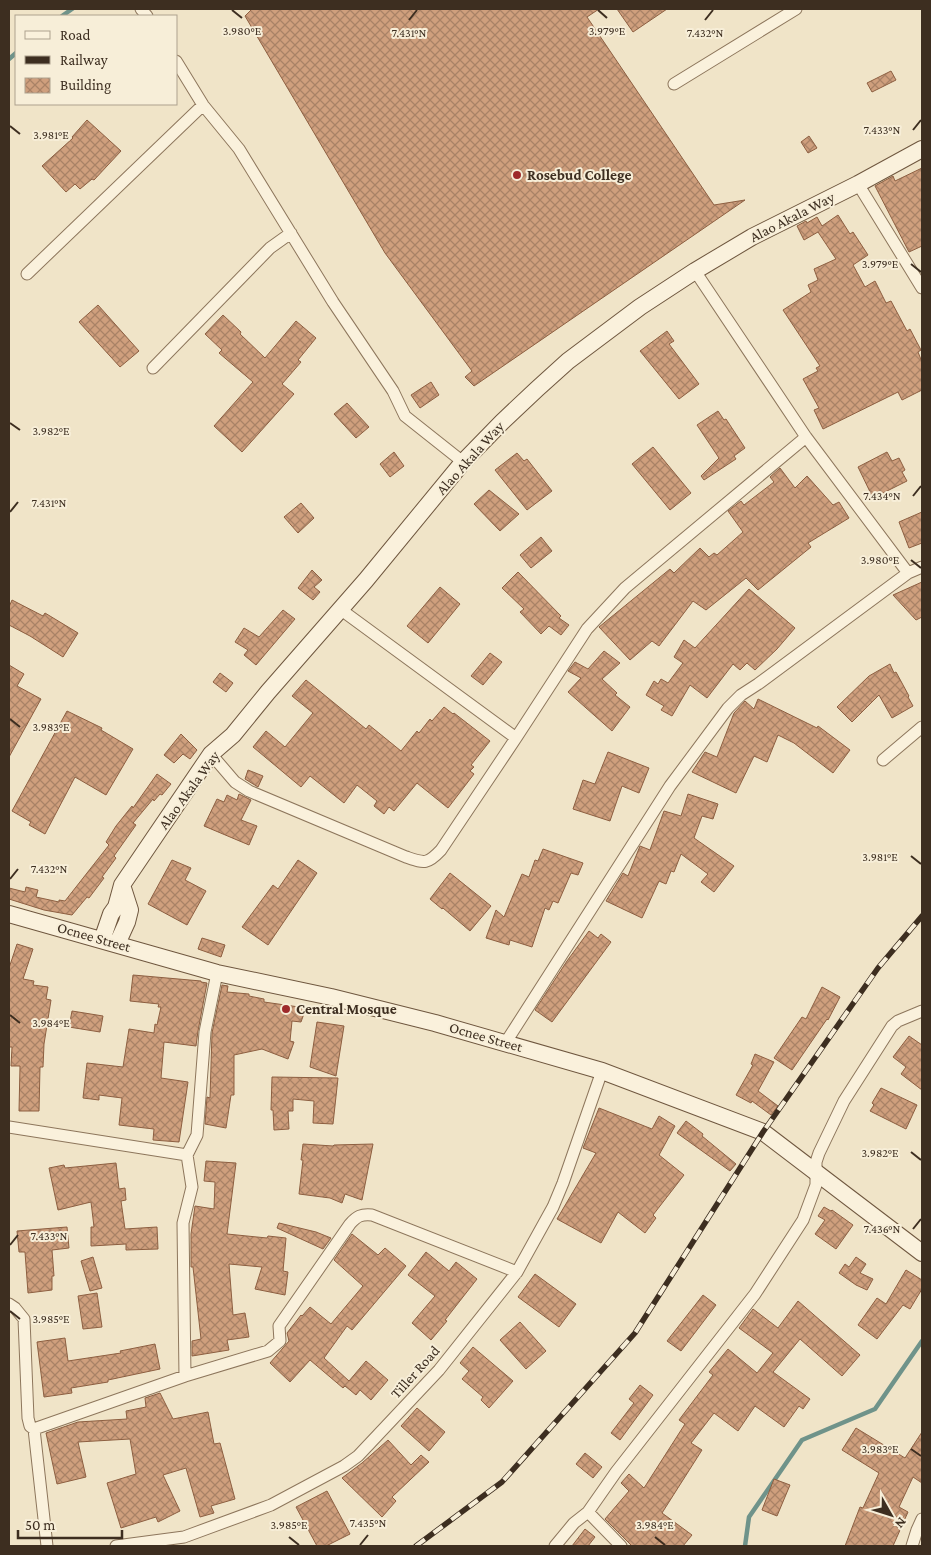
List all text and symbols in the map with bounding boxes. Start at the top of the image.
legend [15,15,178,105]
text: 3.980°E [223,24,262,38]
text: 3.979°E [589,24,626,38]
text: 7.431°N [392,26,427,40]
text: 7.432°N [687,26,723,40]
text: Road [60,27,91,43]
text: Railway [60,52,108,69]
text: Building [60,77,111,94]
text: 7.433°N [864,123,901,137]
text: 3.981°E [33,128,69,142]
place label: Rosebud College [527,167,632,183]
marker: Rosebud College [511,169,523,181]
street label: Alao Akala Way [747,189,837,246]
text: 3.979°E [862,257,899,271]
street label: Alao Akala Way [433,418,508,499]
text: 3.982°E [32,424,70,438]
text: 7.434°N [863,489,901,503]
text: 7.431°N [32,496,67,510]
text: 3.980°E [861,553,900,567]
text: 3.983°E [33,720,70,734]
street label: Alao Akala Way [155,748,224,833]
text: 3.981°E [862,850,898,864]
text: 7.432°N [31,862,67,876]
street label: Ocnee Street [56,919,133,955]
place label: Central Mosque [296,1001,397,1017]
marker: Central Mosque [280,1003,292,1015]
text: 3.984°E [32,1016,70,1030]
street label: Ocnee Street [448,1019,525,1055]
text: 3.982°E [861,1146,899,1160]
text: 7.436°N [864,1222,901,1236]
text: 7.433°N [31,1229,68,1243]
text: 3.985°E [33,1312,70,1326]
street label: Tiller Road [387,1342,443,1402]
text: 3.983°E [862,1442,899,1456]
north arrow [866,1490,916,1540]
scale bar [18,1508,121,1540]
text: N [892,1514,910,1532]
text: 7.435°N [350,1516,387,1530]
text: 50 m [25,1517,55,1533]
text: 3.985°E [271,1518,308,1532]
text: 3.984°E [636,1518,674,1532]

